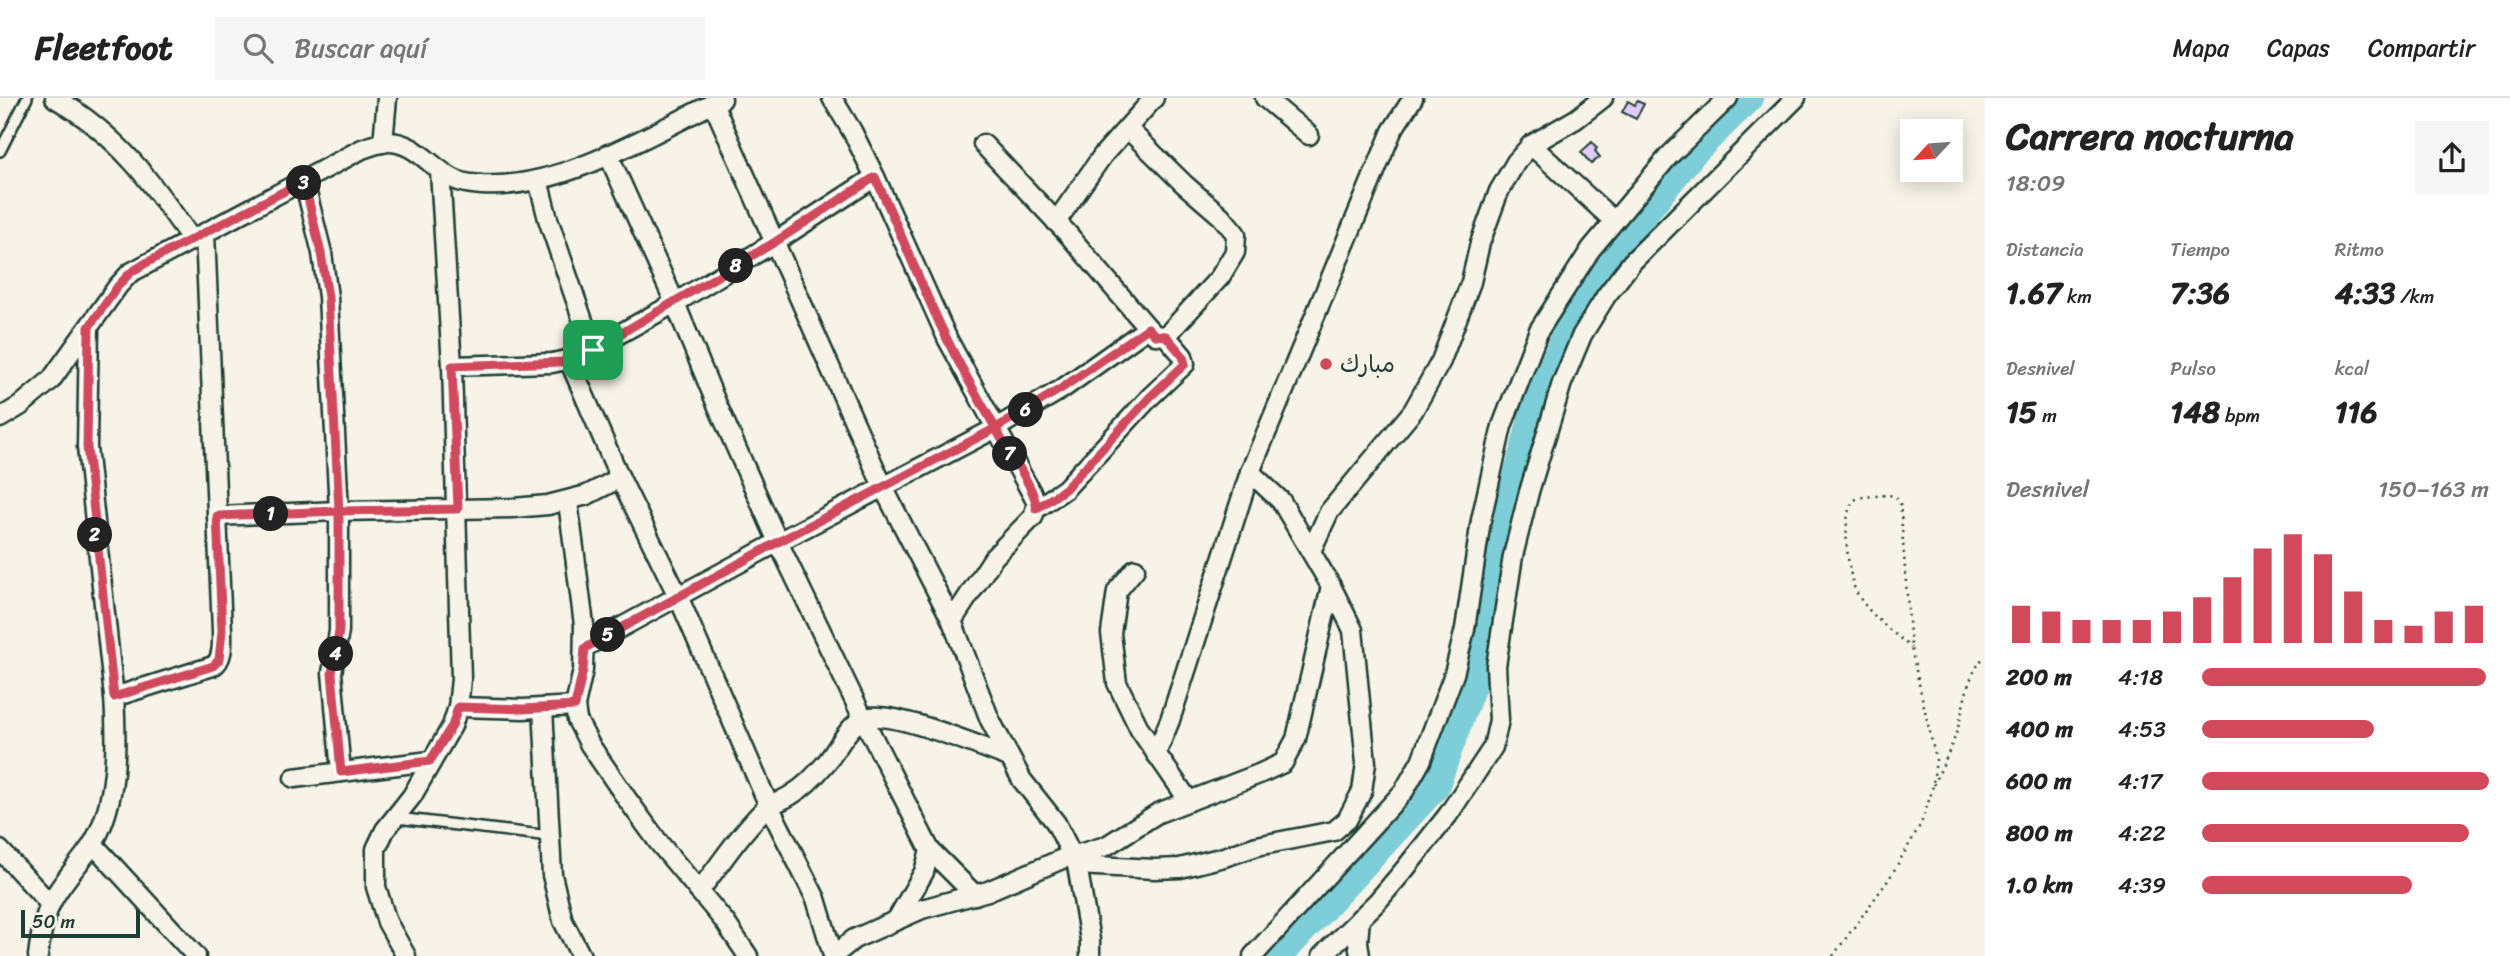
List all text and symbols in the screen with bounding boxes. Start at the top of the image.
search box [215,17,705,80]
text: Fleetfoot [35,19,173,77]
text: Buscar aquí [295,25,427,71]
text: Mapa [2173,27,2229,69]
text: Capas [2267,27,2330,69]
text: Compartir [2368,27,2475,69]
icon: search [239,29,277,67]
text: Carrera nocturna [2006,103,2294,170]
north arrow [1900,119,1964,182]
map controls [1900,119,1963,182]
button: share [2415,121,2489,195]
text: 18:09 [2006,163,2065,204]
pin: 3 [286,166,322,200]
text: 3 [298,166,309,199]
text: Distancia [2006,233,2084,266]
text: Tiempo [2170,233,2230,266]
text: Ritmo [2335,233,2384,266]
pin: 8 [718,248,754,284]
text: 8 [730,249,741,282]
text: 1.67 [2006,266,2062,320]
text: 7:36 [2170,266,2230,320]
text: 4:33 [2335,266,2395,320]
text: km [2062,280,2092,313]
text: /km [2395,280,2434,313]
pin [563,320,623,380]
icon: arrive [574,331,612,369]
place label: مبارك [1340,344,1395,385]
text: Desnivel [2006,352,2075,385]
text: Pulso [2170,352,2216,385]
text: kcal [2335,352,2369,385]
marker: مبارك [1318,356,1334,372]
text: 15 [2006,385,2037,439]
text: 148 [2170,385,2220,439]
text: 116 [2335,385,2377,439]
pin: 6 [1009,392,1044,428]
text: 6 [1020,393,1031,426]
text: m [2037,399,2057,432]
text: bpm [2220,399,2260,432]
pin: 7 [992,436,1028,472]
text: 7 [1004,437,1015,470]
text: Desnivel [2006,469,2089,510]
text: 150–163 m [2378,469,2489,510]
pin: 1 [254,496,288,532]
text: 1 [266,497,275,530]
pin: 2 [78,518,112,552]
text: 2 [89,518,100,551]
pin: 5 [590,618,626,652]
text: 5 [602,618,613,651]
pin: 4 [318,636,354,672]
text: 4 [330,637,341,670]
text: 200 m [2006,657,2072,698]
text: 4:18 [2118,657,2163,698]
text: 400 m [2006,709,2073,750]
text: 4:53 [2118,709,2166,750]
text: 600 m [2006,761,2072,802]
text: 4:17 [2118,761,2162,802]
text: 800 m [2006,813,2073,854]
text: 4:22 [2118,813,2166,854]
text: 1.0 km [2006,865,2073,906]
text: 4:39 [2118,865,2166,906]
text: 50 m [32,905,75,938]
scale bar [21,907,140,939]

